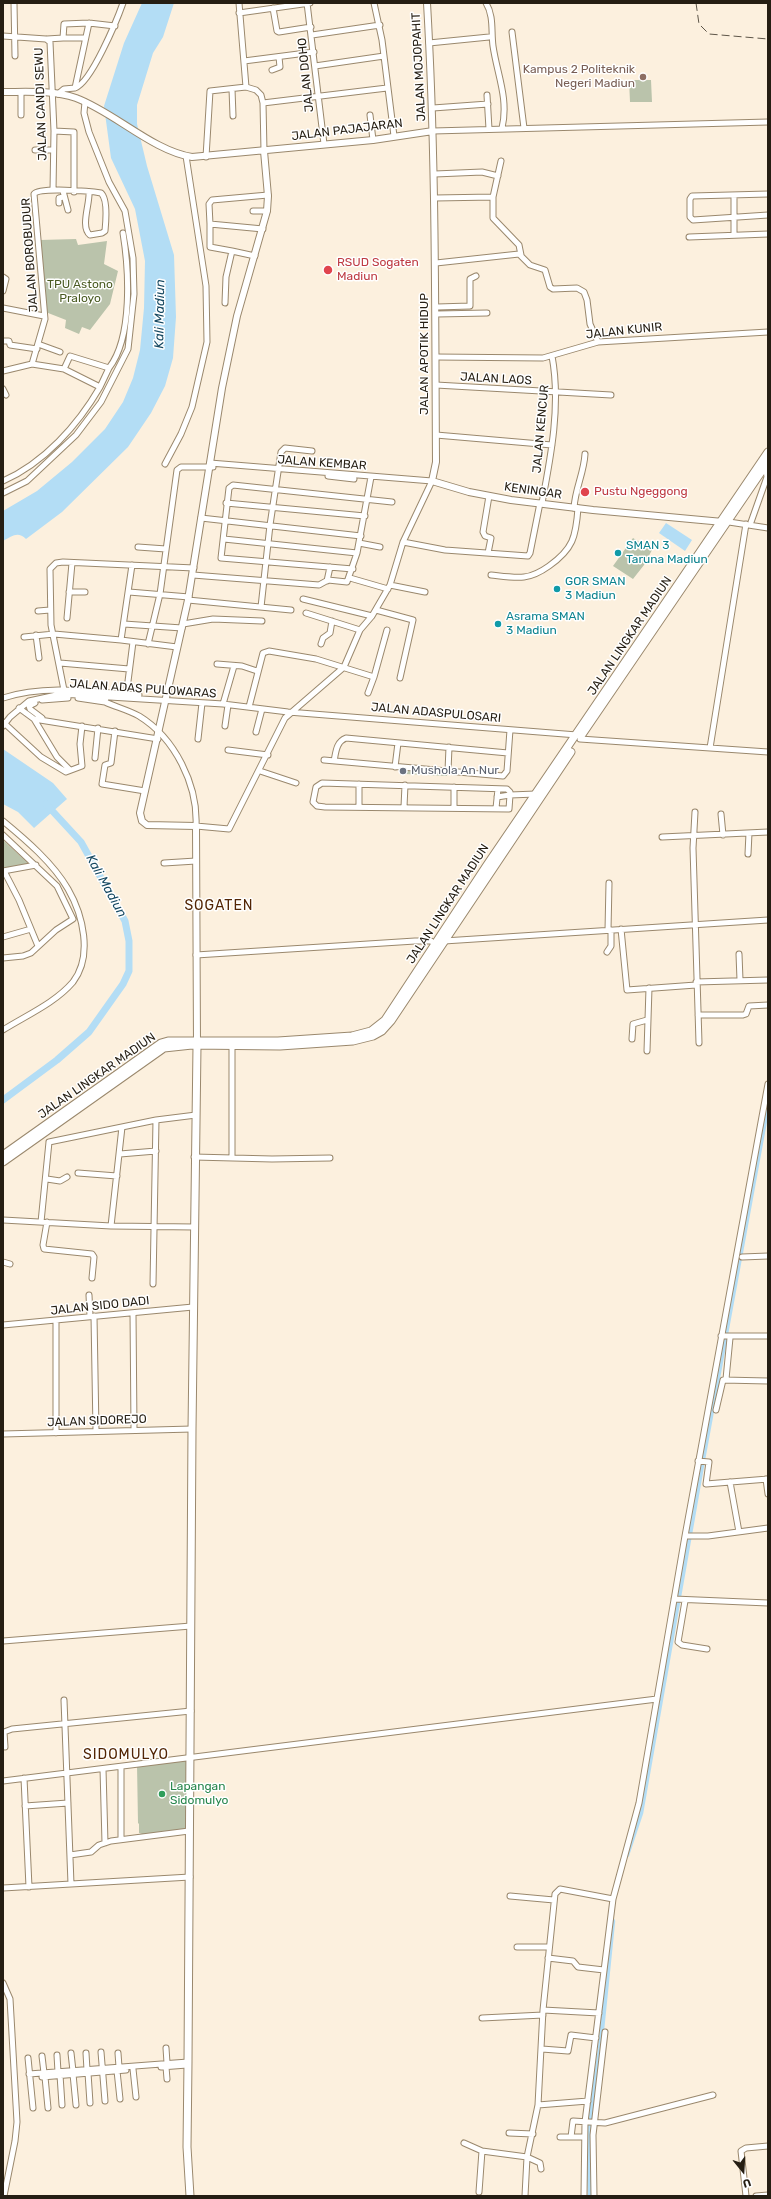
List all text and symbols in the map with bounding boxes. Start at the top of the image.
street label: JALAN MOJOPAHIT [409,12,429,122]
street label: JALAN DOHO [295,37,317,113]
street label: JALAN CANDI SEWU [32,47,50,161]
place label: Kampus 2 Politeknik Negeri Madiun [523,63,635,91]
marker: Kampus 2 Politeknik Negeri Madiun [638,72,648,82]
street label: JALAN PAJAJARAN [291,116,403,144]
street label: JALAN BOROBUDUR [19,197,41,313]
place label: RSUD Sogaten Madiun [337,256,419,284]
marker: RSUD Sogaten Madiun [322,264,334,276]
park label: TPU Astono Praloyo [47,278,113,306]
water label: Kali Madiun [152,279,168,349]
street label: JALAN APOTIK HIDUP [418,293,432,415]
street label: JALAN KUNIR [585,320,663,342]
street label: JALAN LAOS [460,370,532,388]
street label: JALAN KENCUR [530,384,552,474]
street label: JALAN KEMBAR [277,453,367,473]
street label: KENINGAR [503,480,563,502]
place label: Pustu Ngeggong [594,485,688,499]
marker: Pustu Ngeggong [579,486,591,498]
place label: SMAN 3 Taruna Madiun [626,539,708,567]
marker: SMAN 3 Taruna Madiun [613,548,623,558]
street label: JALAN LINGKAR MADIUN [585,574,675,698]
place label: GOR SMAN 3 Madiun [565,575,625,603]
marker: GOR SMAN 3 Madiun [552,584,562,594]
place label: Asrama SMAN 3 Madiun [506,610,585,638]
marker: Asrama SMAN 3 Madiun [493,619,503,629]
street label: JALAN ADAS PULOWARAS [69,677,217,701]
street label: JALAN ADASPULOSARI [370,700,502,726]
place label: Mushola An Nur [411,764,499,778]
marker: Mushola An Nur [398,766,408,776]
street label: JALAN LINGKAR MADIUN [404,841,492,967]
water label: Kali Madiun [82,852,130,920]
district label: SOGATEN [184,898,254,914]
street label: JALAN LINGKAR MADIUN [36,1030,158,1122]
street label: JALAN SIDO DADI [50,1294,150,1318]
street label: JALAN SIDOREJO [47,1412,147,1430]
district label: SIDOMULYO [83,1747,169,1763]
place label: Lapangan Sidomulyo [170,1780,229,1808]
marker: Lapangan Sidomulyo [157,1789,167,1799]
north arrow [723,2151,763,2191]
text: U [741,2175,753,2190]

